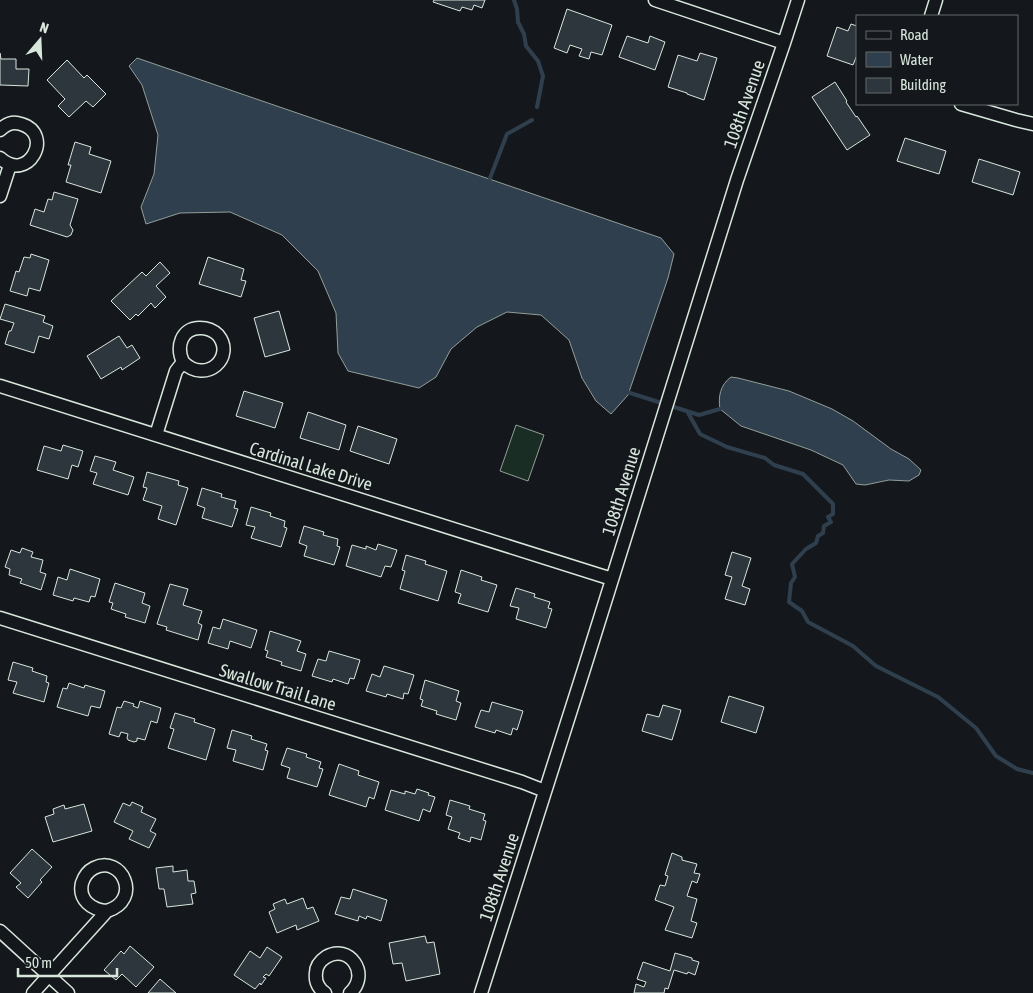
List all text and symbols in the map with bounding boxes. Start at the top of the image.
north arrow [15,15,65,65]
legend [856,15,1018,105]
text: N [38,19,51,37]
text: Road [900,26,929,43]
text: Water [900,51,933,68]
street label: 108th Avenue [719,57,769,151]
text: Building [900,76,946,93]
street label: Cardinal Lake Drive [247,437,375,495]
street label: 108th Avenue [598,444,644,538]
street label: Swallow Trail Lane [217,659,339,715]
street label: 108th Avenue [475,830,523,924]
scale bar [18,946,116,978]
text: 50 m [25,954,52,971]

